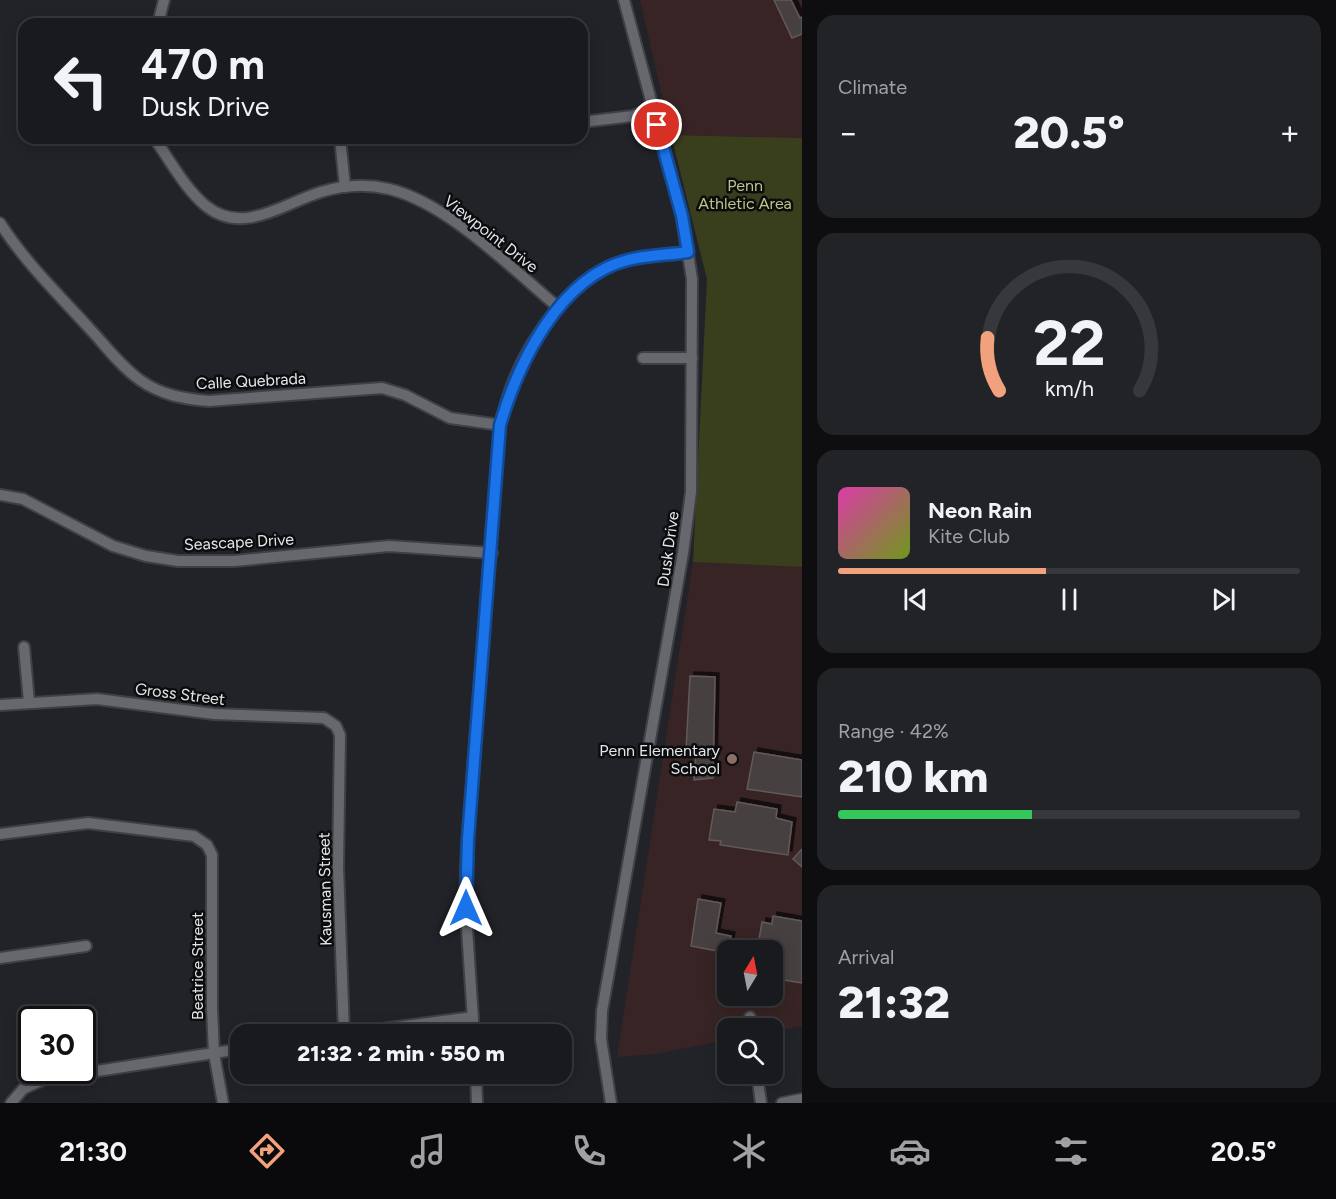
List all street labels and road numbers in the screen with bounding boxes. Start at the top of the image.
street label: Viewpoint Drive [440,191,542,277]
street label: Calle Quebrada [196,369,306,393]
street label: Dusk Drive [653,510,683,588]
street label: Seascape Drive [184,530,295,554]
street label: Gross Street [134,679,226,709]
street label: Kausman Street [315,832,335,946]
street label: Beatrice Street [188,912,207,1020]

